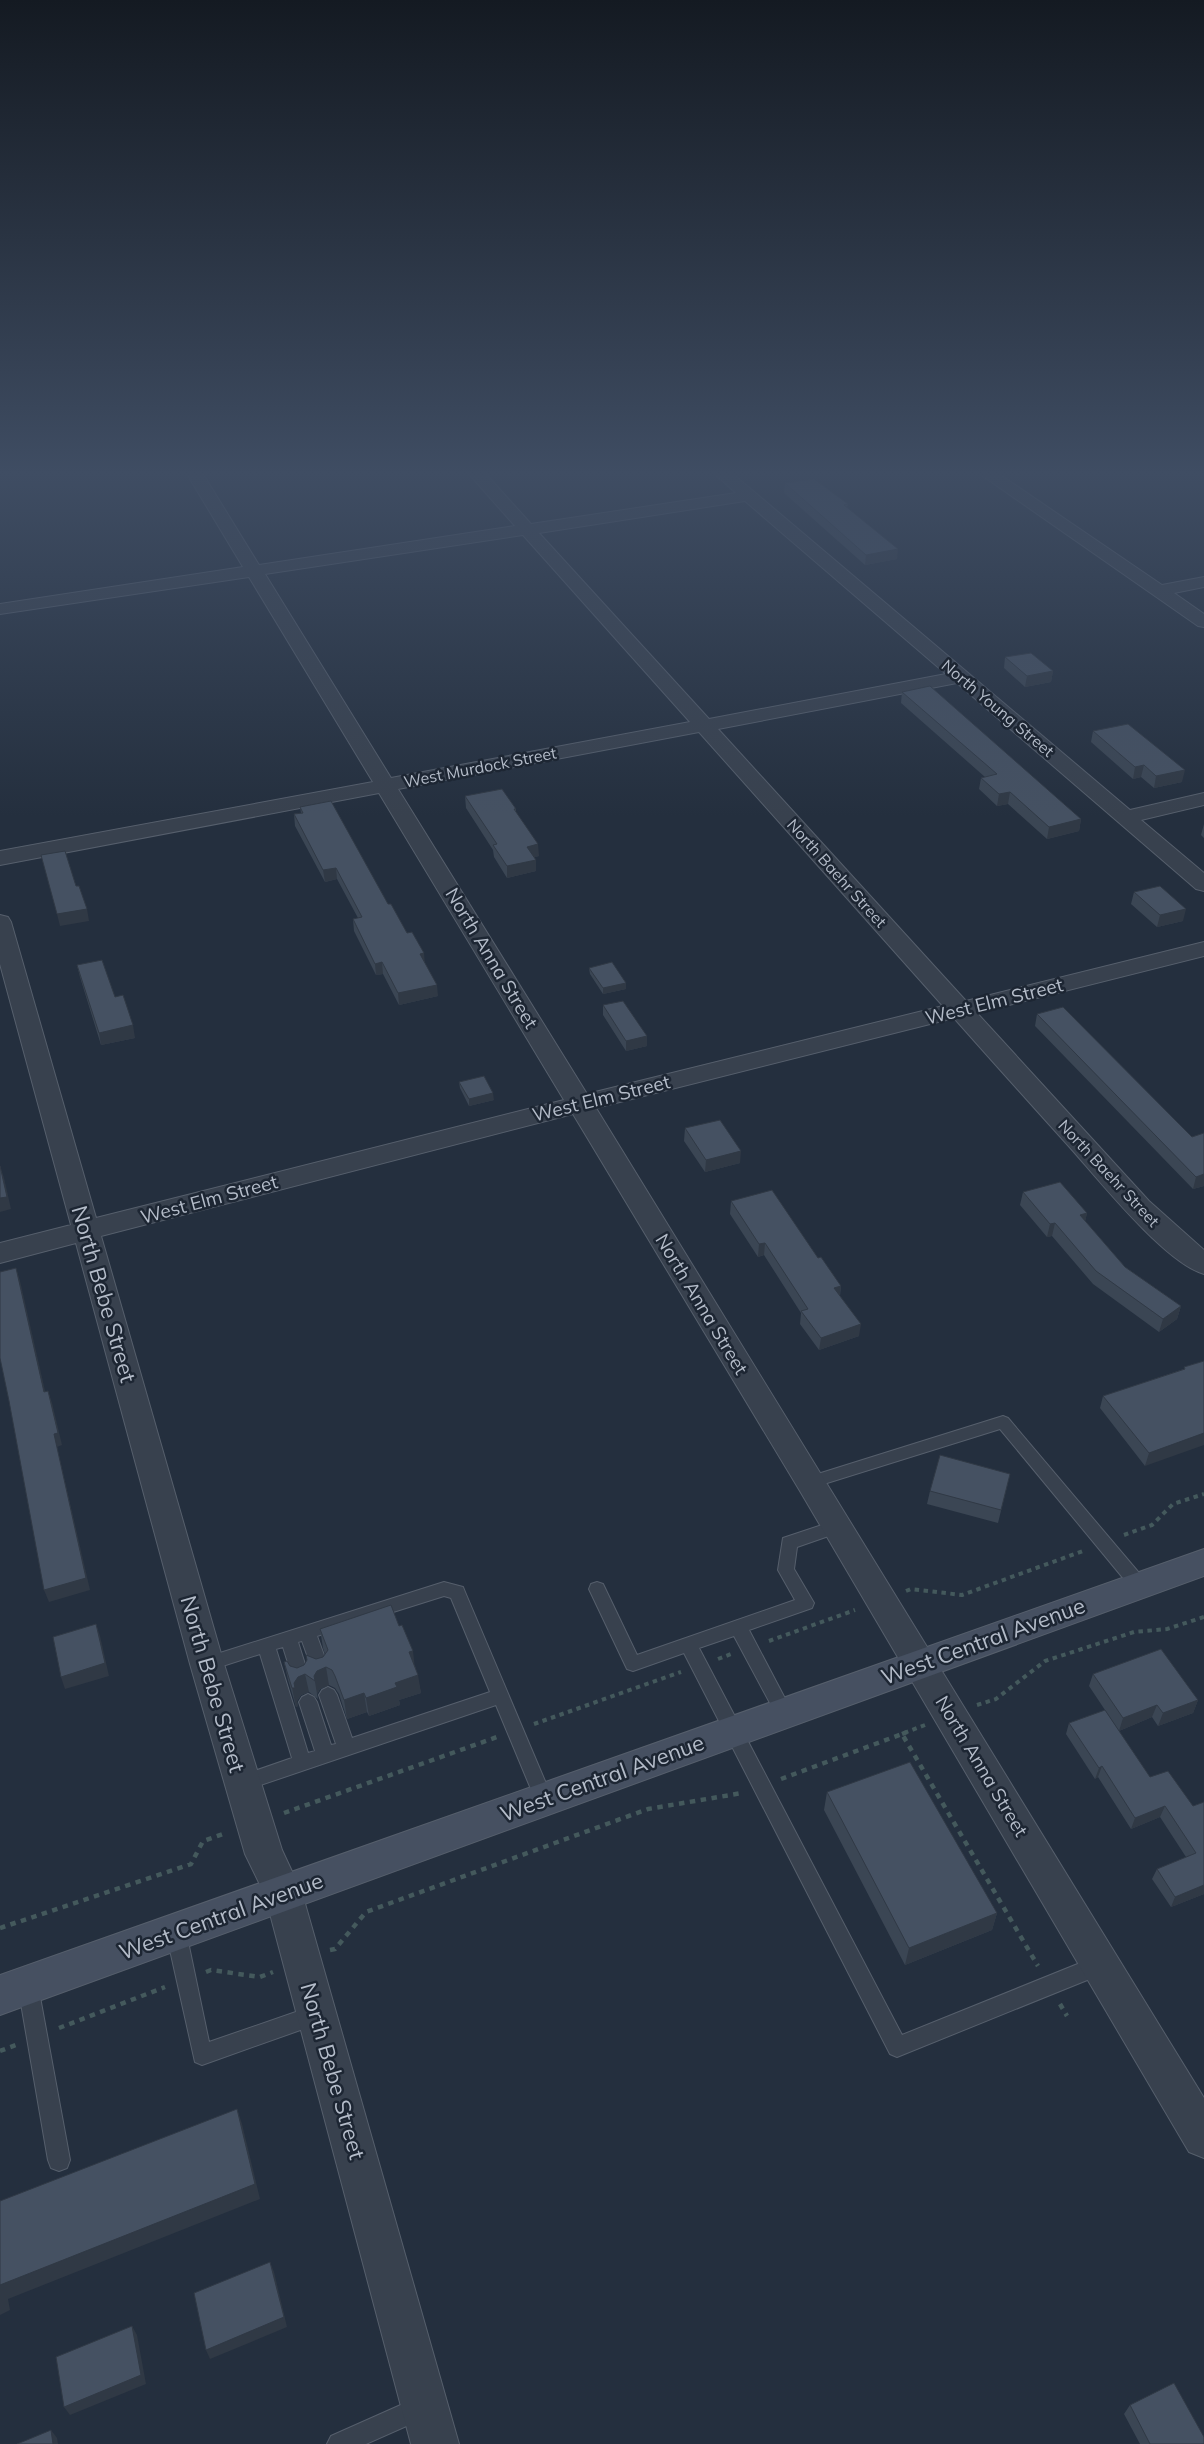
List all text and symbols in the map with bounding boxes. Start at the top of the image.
street label: North Young Street [938,655,1059,761]
street label: West Murdock Street [402,742,558,792]
street label: North Baehr Street [783,815,891,932]
street label: North Anna Street [440,883,544,1033]
street label: West Elm Street [923,972,1066,1030]
street label: West Elm Street [530,1069,673,1127]
street label: North Baehr Street [1054,1115,1164,1231]
street label: West Elm Street [138,1169,281,1229]
street label: North Bebe Street [65,1202,143,1386]
street label: North Anna Street [650,1229,754,1379]
street label: West Central Avenue [877,1591,1089,1691]
street label: North Bebe Street [174,1592,252,1776]
street label: North Anna Street [930,1691,1034,1841]
street label: West Central Avenue [496,1728,708,1828]
street label: West Central Avenue [115,1866,327,1966]
street label: North Bebe Street [294,1979,372,2163]

